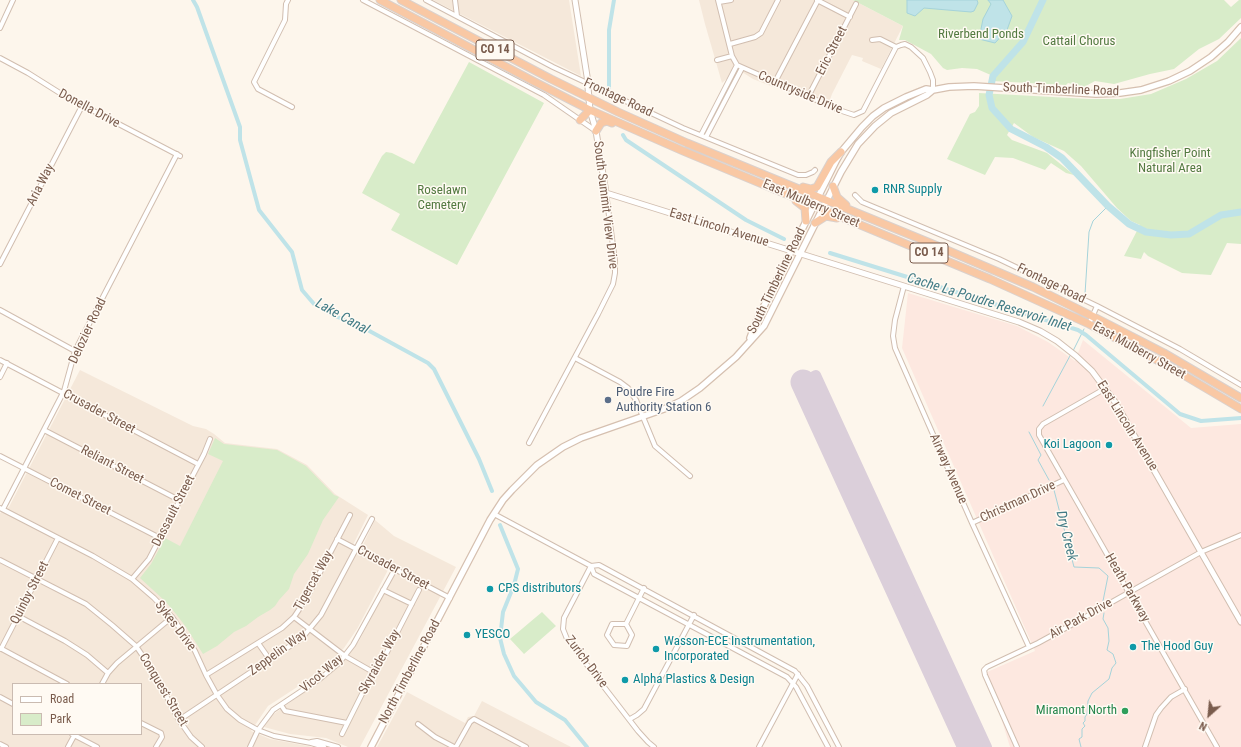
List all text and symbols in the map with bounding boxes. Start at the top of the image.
street label: Eric Street [813,24,851,78]
park label: Riverbend Ponds [938,27,1024,43]
park label: Cattail Chorus [1043,34,1115,50]
road number: CO 14 [476,40,514,60]
street label: Countryside Drive [755,68,845,118]
street label: Frontage Road [581,75,655,121]
street label: South Timberline Road [1003,80,1119,100]
street label: Donella Drive [56,86,122,132]
street label: South Summit View Drive [589,140,621,270]
park label: Kingfisher Point Natural Area [1129,146,1211,177]
street label: Aria Way [24,161,58,209]
street label: East Mulberry Street [760,177,862,231]
place label: RNR Supply [883,182,942,198]
park label: Roselawn Cemetery [417,183,467,214]
marker: RNR Supply [870,185,880,195]
street label: East Lincoln Avenue [667,205,771,251]
street label: South Timberline Road [745,225,809,337]
road number: CO 14 [910,243,948,263]
street label: Frontage Road [1014,261,1088,307]
water label: Cache La Poudre Reservoir Inlet [905,270,1073,336]
water label: Lake Canal [312,295,372,339]
street label: Delozier Road [66,296,110,366]
street label: East Mulberry Street [1090,319,1188,383]
street label: East Lincoln Avenue [1093,378,1161,474]
place label: Poudre Fire Authority Station 6 [616,385,711,416]
street label: Crusader Street [60,386,138,438]
marker: Poudre Fire Authority Station 6 [603,395,613,405]
street label: Airway Avenue [926,432,970,506]
place label: Koi Lagoon [1043,437,1101,453]
marker: Koi Lagoon [1104,440,1114,450]
street label: Reliant Street [78,442,146,488]
street label: Dassault Street [149,473,199,549]
street label: Comet Street [47,475,113,519]
street label: Christman Drive [978,478,1058,526]
water label: Dry Creek [1052,509,1080,563]
street label: Crusader Street [354,542,432,594]
street label: Tigercat Way [291,548,337,614]
street label: Heath Parkway [1101,551,1153,625]
street label: Quinby Street [7,559,53,627]
place label: CPS distributors [498,581,581,597]
marker: CPS distributors [485,584,495,594]
street label: Air Park Drive [1047,595,1115,643]
street label: Sykes Drive [151,598,199,654]
street label: North Timberline Road [376,617,444,727]
street label: Zeppelin Way [246,627,310,679]
street label: Skyraider Way [356,627,404,697]
place label: YESCO [475,627,510,643]
marker: YESCO [462,630,472,640]
street label: Zurich Drive [561,633,611,691]
place label: Wasson-ECE Instrumentation, Incorporated [664,634,815,665]
place label: The Hood Guy [1141,639,1213,655]
marker: The Hood Guy [1128,642,1138,652]
marker: Wasson-ECE Instrumentation, Incorporated [651,644,661,654]
street label: Conquest Street [135,651,191,729]
street label: Vicot Way [298,652,346,696]
place label: Alpha Plastics & Design [633,672,755,688]
marker: Alpha Plastics & Design [620,675,630,685]
legend [12,683,142,735]
text: Road [50,692,74,706]
north arrow [1189,695,1229,735]
place label: Miramont North [1036,703,1117,719]
marker: Miramont North [1120,706,1130,716]
text: Park [50,712,71,726]
text: N [1197,719,1209,733]

